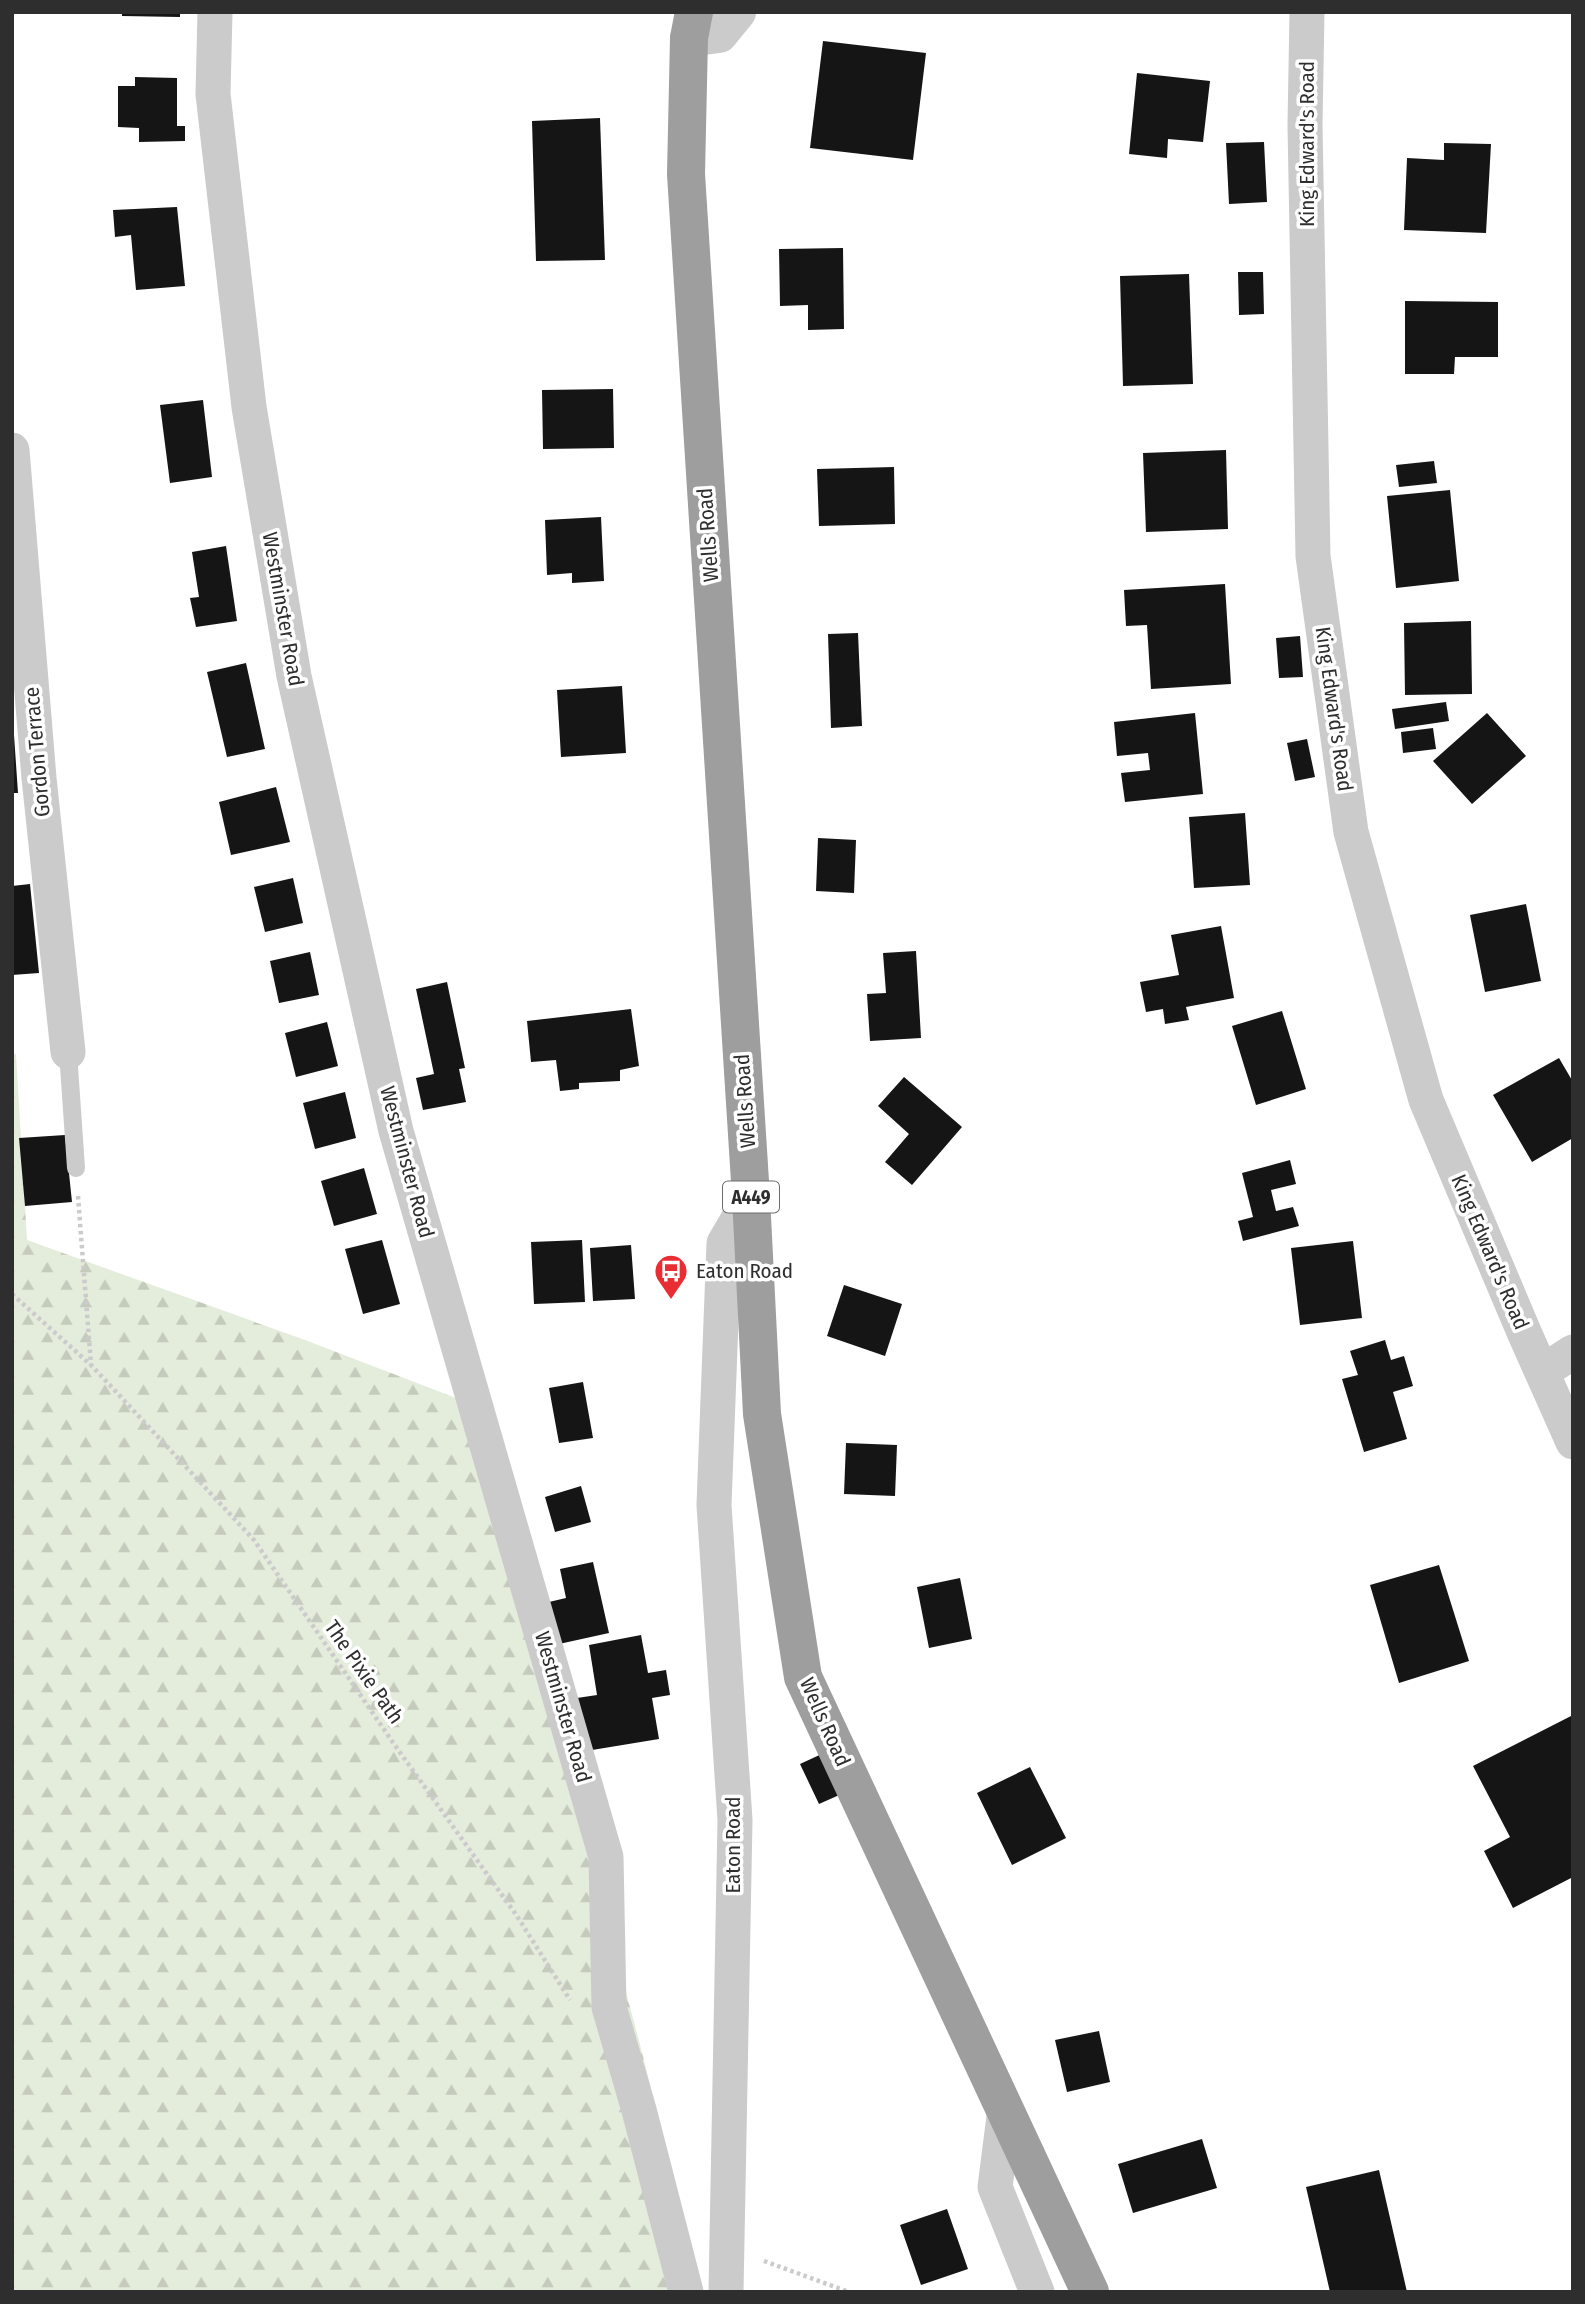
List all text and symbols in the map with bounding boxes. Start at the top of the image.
street label: King Edward's Road [1294,61,1320,227]
street label: Wells Road [692,487,724,583]
street label: Westminster Road [257,530,309,688]
street label: King Edward's Road [1310,625,1358,793]
street label: Gordon Terrace [18,686,56,818]
street label: Wells Road [729,1053,761,1149]
street label: Westminster Road [374,1083,440,1241]
street label: King Edward's Road [1446,1170,1534,1334]
road number: A449 [723,1182,779,1212]
bus stop icon: Eaton Road [652,1252,690,1301]
place label: Eaton Road [696,1258,793,1284]
street label: The Pixie Path [319,1615,409,1729]
street label: Westminster Road [529,1628,597,1786]
street label: Wells Road [794,1674,856,1770]
street label: Eaton Road [720,1796,746,1894]

